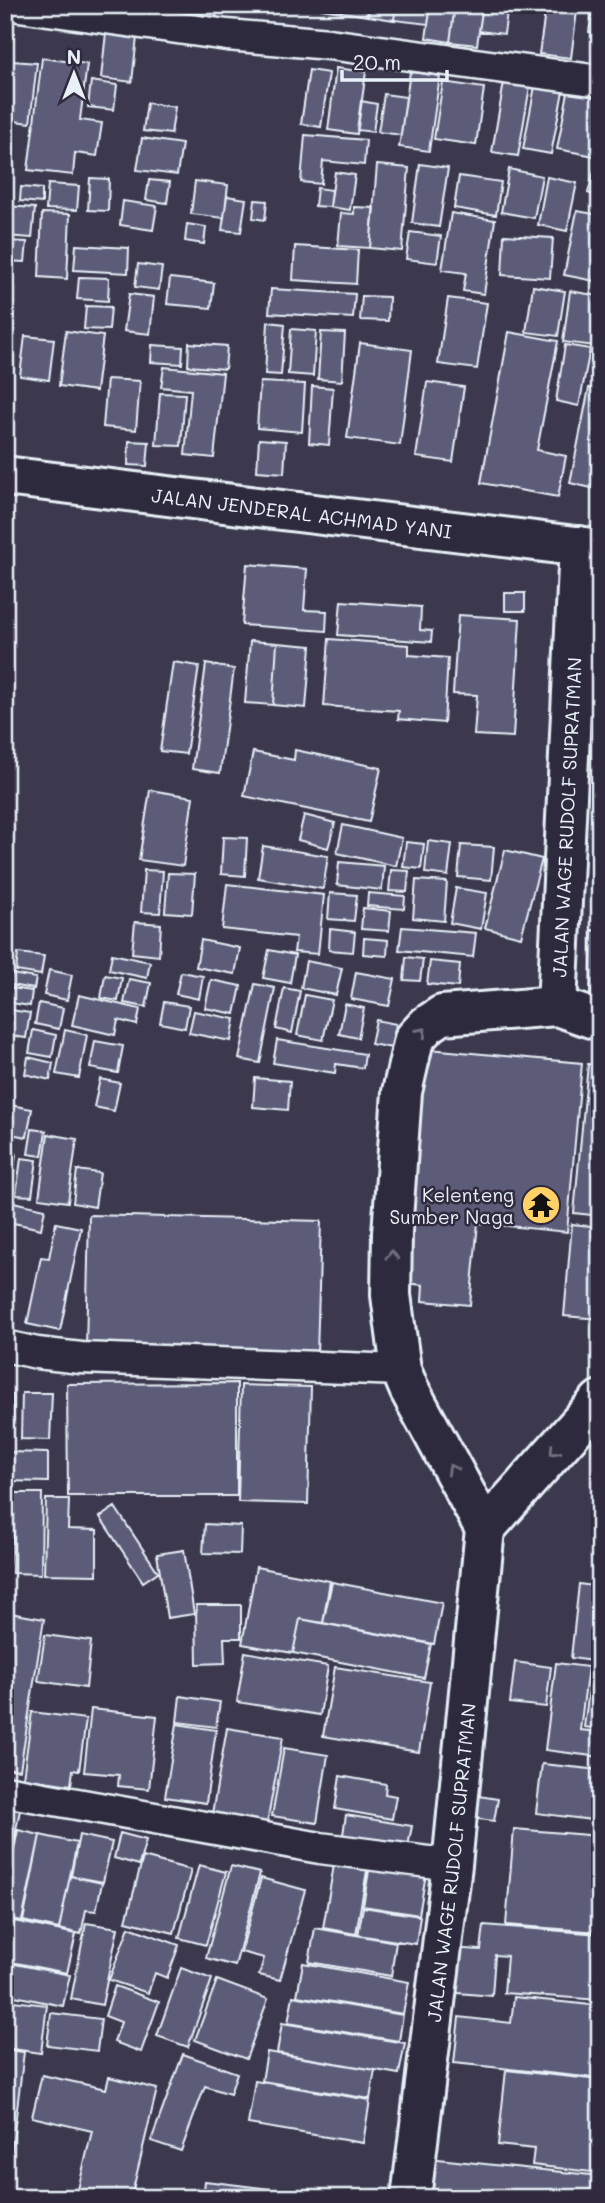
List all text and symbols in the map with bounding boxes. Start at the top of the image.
north arrow [38,38,108,108]
scale bar [342,38,448,82]
text: N [67,44,81,69]
text: 20 m [353,48,401,75]
street label: JALAN JENDERAL ACHMAD YANI [150,482,453,543]
street label: JALAN WAGE RUDOLF SUPRATMAN [546,656,586,978]
one-way arrow [414,1027,426,1040]
place label: Kelenteng Sumber Naga [390,1182,514,1229]
temple icon: Kelenteng Sumber Naga [520,1184,562,1226]
one-way arrow [384,1249,399,1260]
one-way arrow [550,1443,562,1456]
one-way arrow [447,1463,460,1476]
street label: JALAN WAGE RUDOLF SUPRATMAN [420,1702,480,2023]

